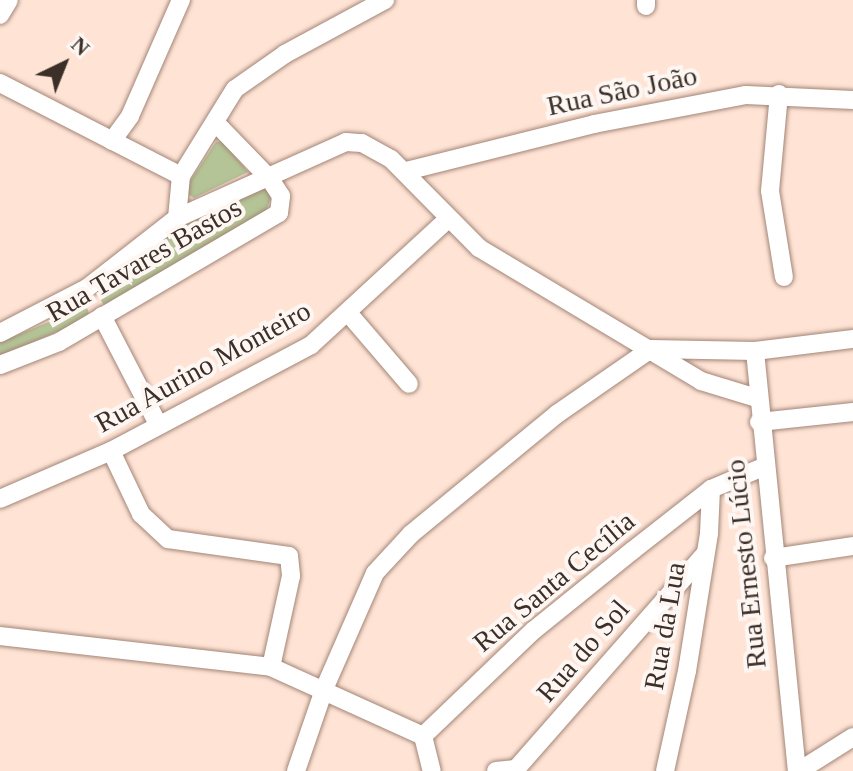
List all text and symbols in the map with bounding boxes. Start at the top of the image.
north arrow [24,24,104,104]
text: N [66,32,95,61]
street label: Rua São João [544,59,700,123]
street label: Rua Tavares Bastos [40,190,248,330]
street label: Rua Aurino Monteiro [89,293,317,441]
street label: Rua Ernesto Lúcio [718,458,774,670]
street label: Rua Santa Cecília [466,505,642,659]
street label: Rua da Lua [637,560,693,692]
street label: Rua do Sol [529,593,637,709]

